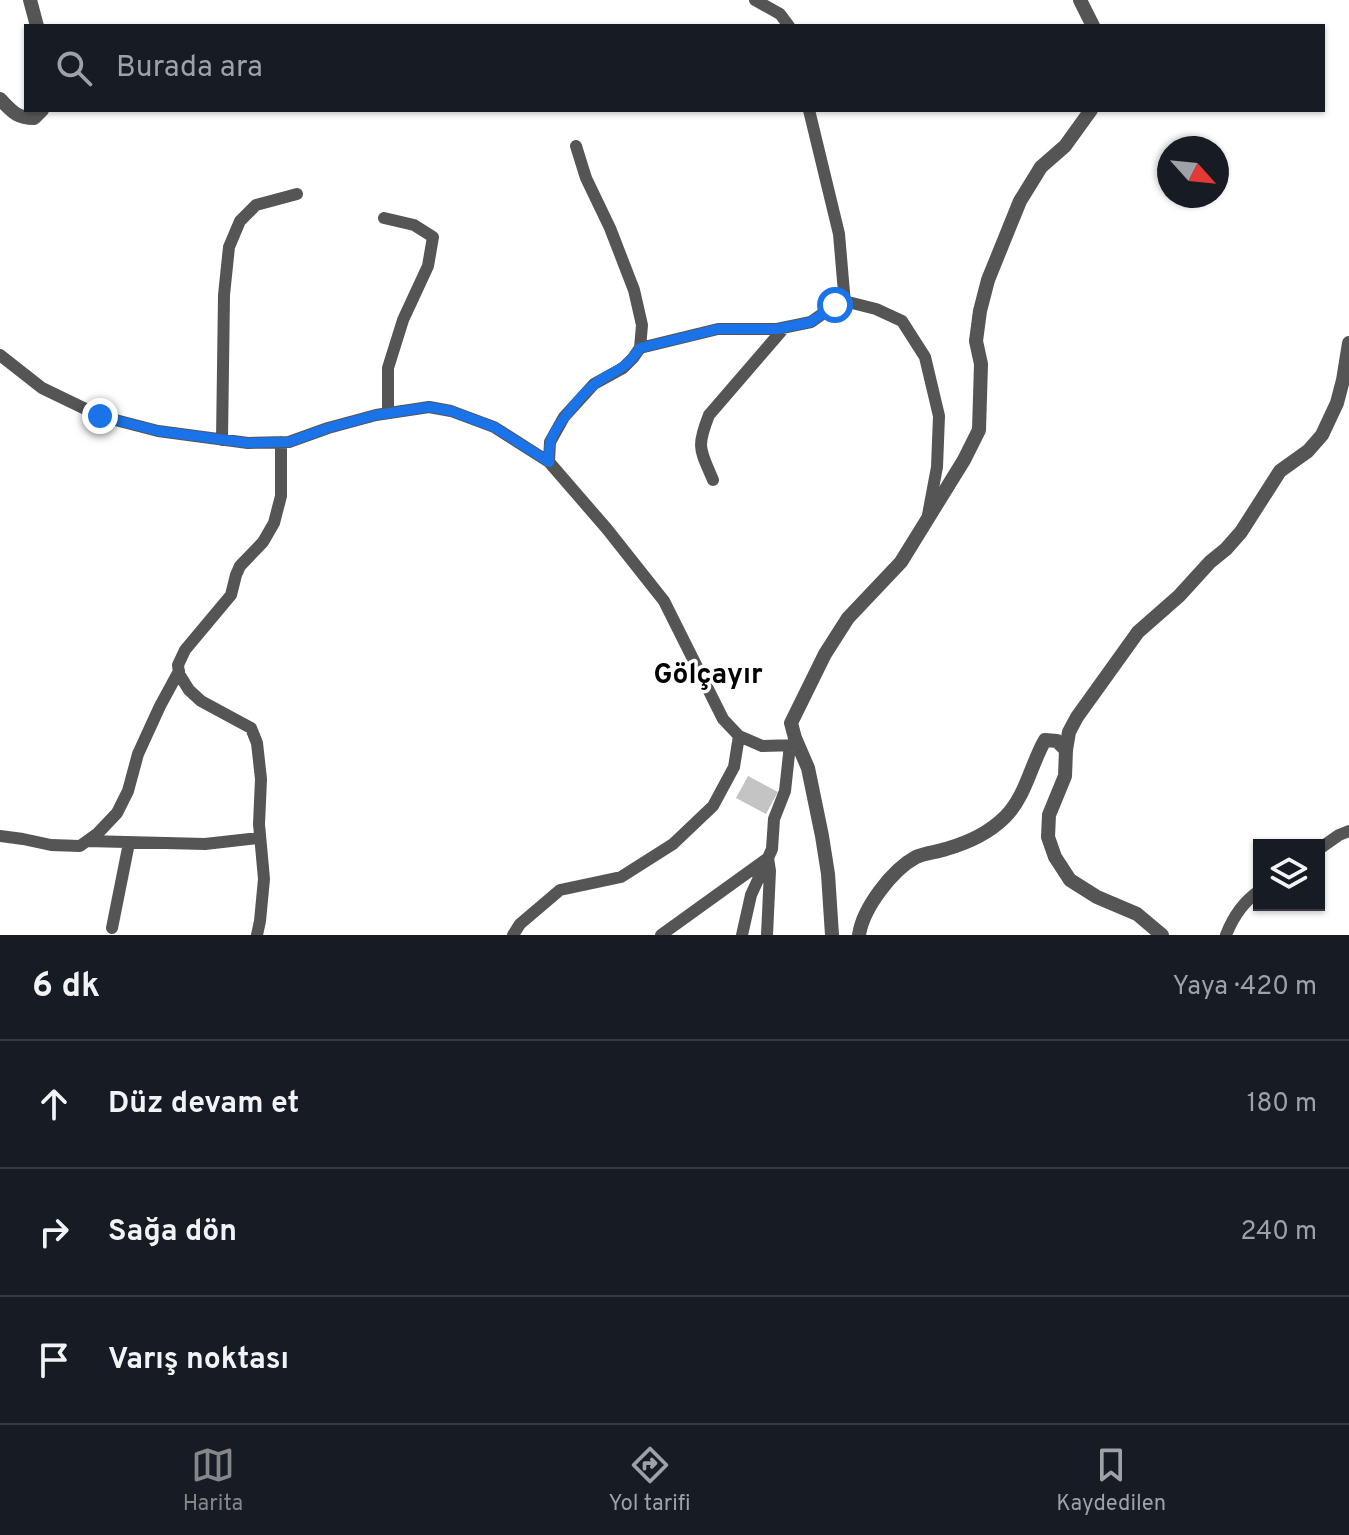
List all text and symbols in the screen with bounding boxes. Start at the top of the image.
search box [24,24,1325,112]
icon: search [52,46,96,90]
text: Burada ara [116,50,263,87]
north arrow [1157,136,1229,208]
route start [817,287,853,323]
route end [82,398,118,434]
district label: Gölçayır [653,658,763,694]
map controls [1253,839,1325,911]
button: layers [1253,839,1325,911]
text: 6 dk [32,966,100,1009]
text: Yaya · 420 m [1173,971,1317,1004]
icon: ahead [32,1082,76,1126]
text: Düz devam et [108,1086,299,1123]
text: 180 m [1247,1088,1317,1121]
icon: right [32,1210,76,1254]
text: Sağa dön [108,1214,237,1251]
text: 240 m [1240,1216,1317,1249]
icon: arrive [32,1338,76,1382]
text: Varış noktası [108,1342,289,1379]
tab: Harita [183,1443,243,1518]
tab: Yol tarifi [609,1443,691,1518]
tab: Kaydedilen [1056,1443,1166,1518]

